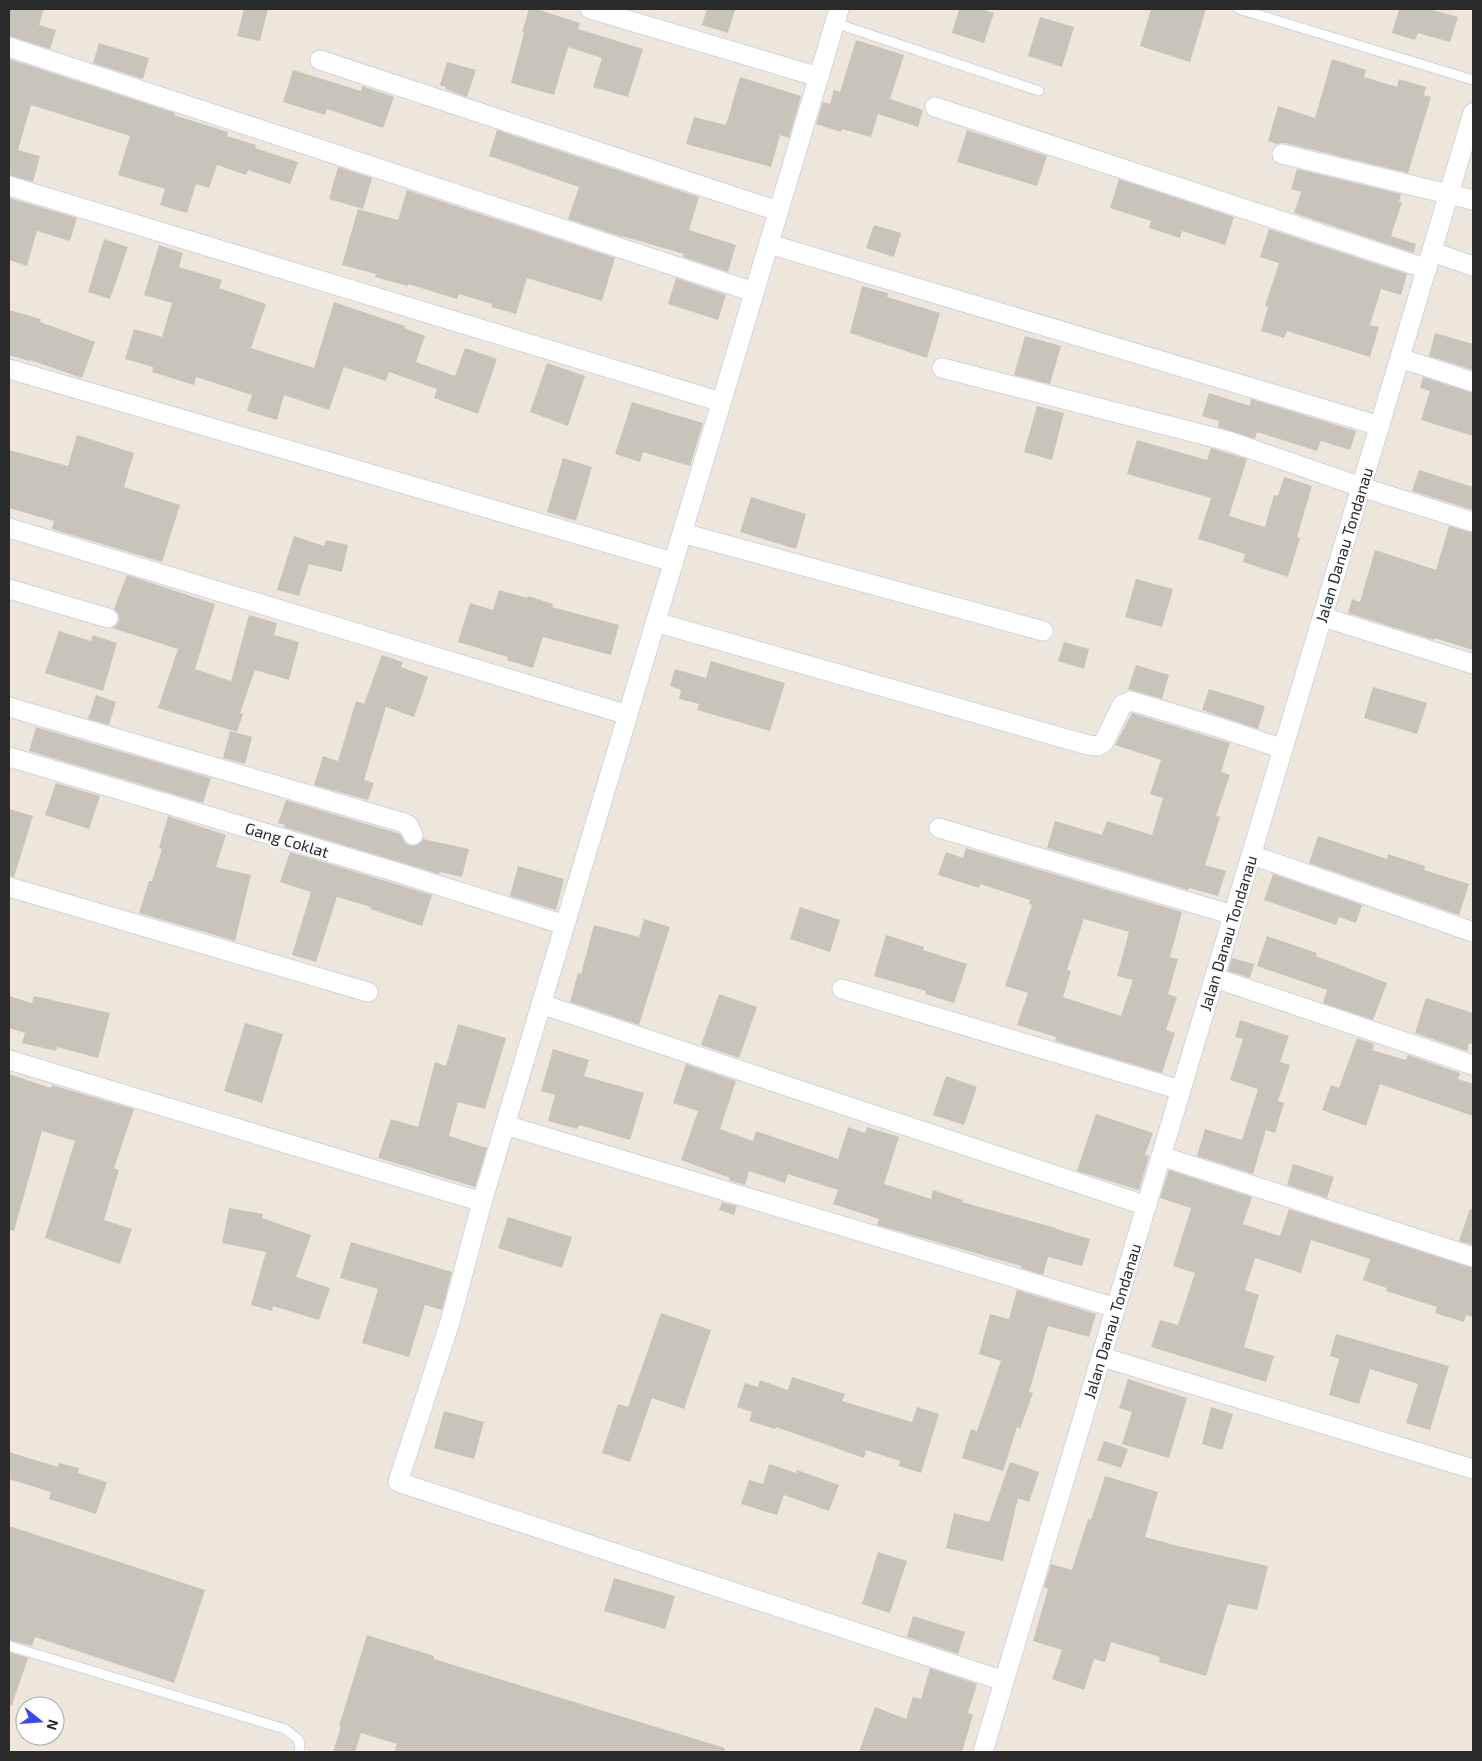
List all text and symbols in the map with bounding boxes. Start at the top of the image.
street label: Jalan Danau Tondanau [1311,465,1376,625]
street label: Gang Coklat [243,818,331,861]
street label: Jalan Danau Tondanau [1195,853,1260,1013]
street label: Jalan Danau Tondanau [1079,1241,1144,1401]
north arrow [15,1696,65,1746]
text: N [43,1718,63,1732]

